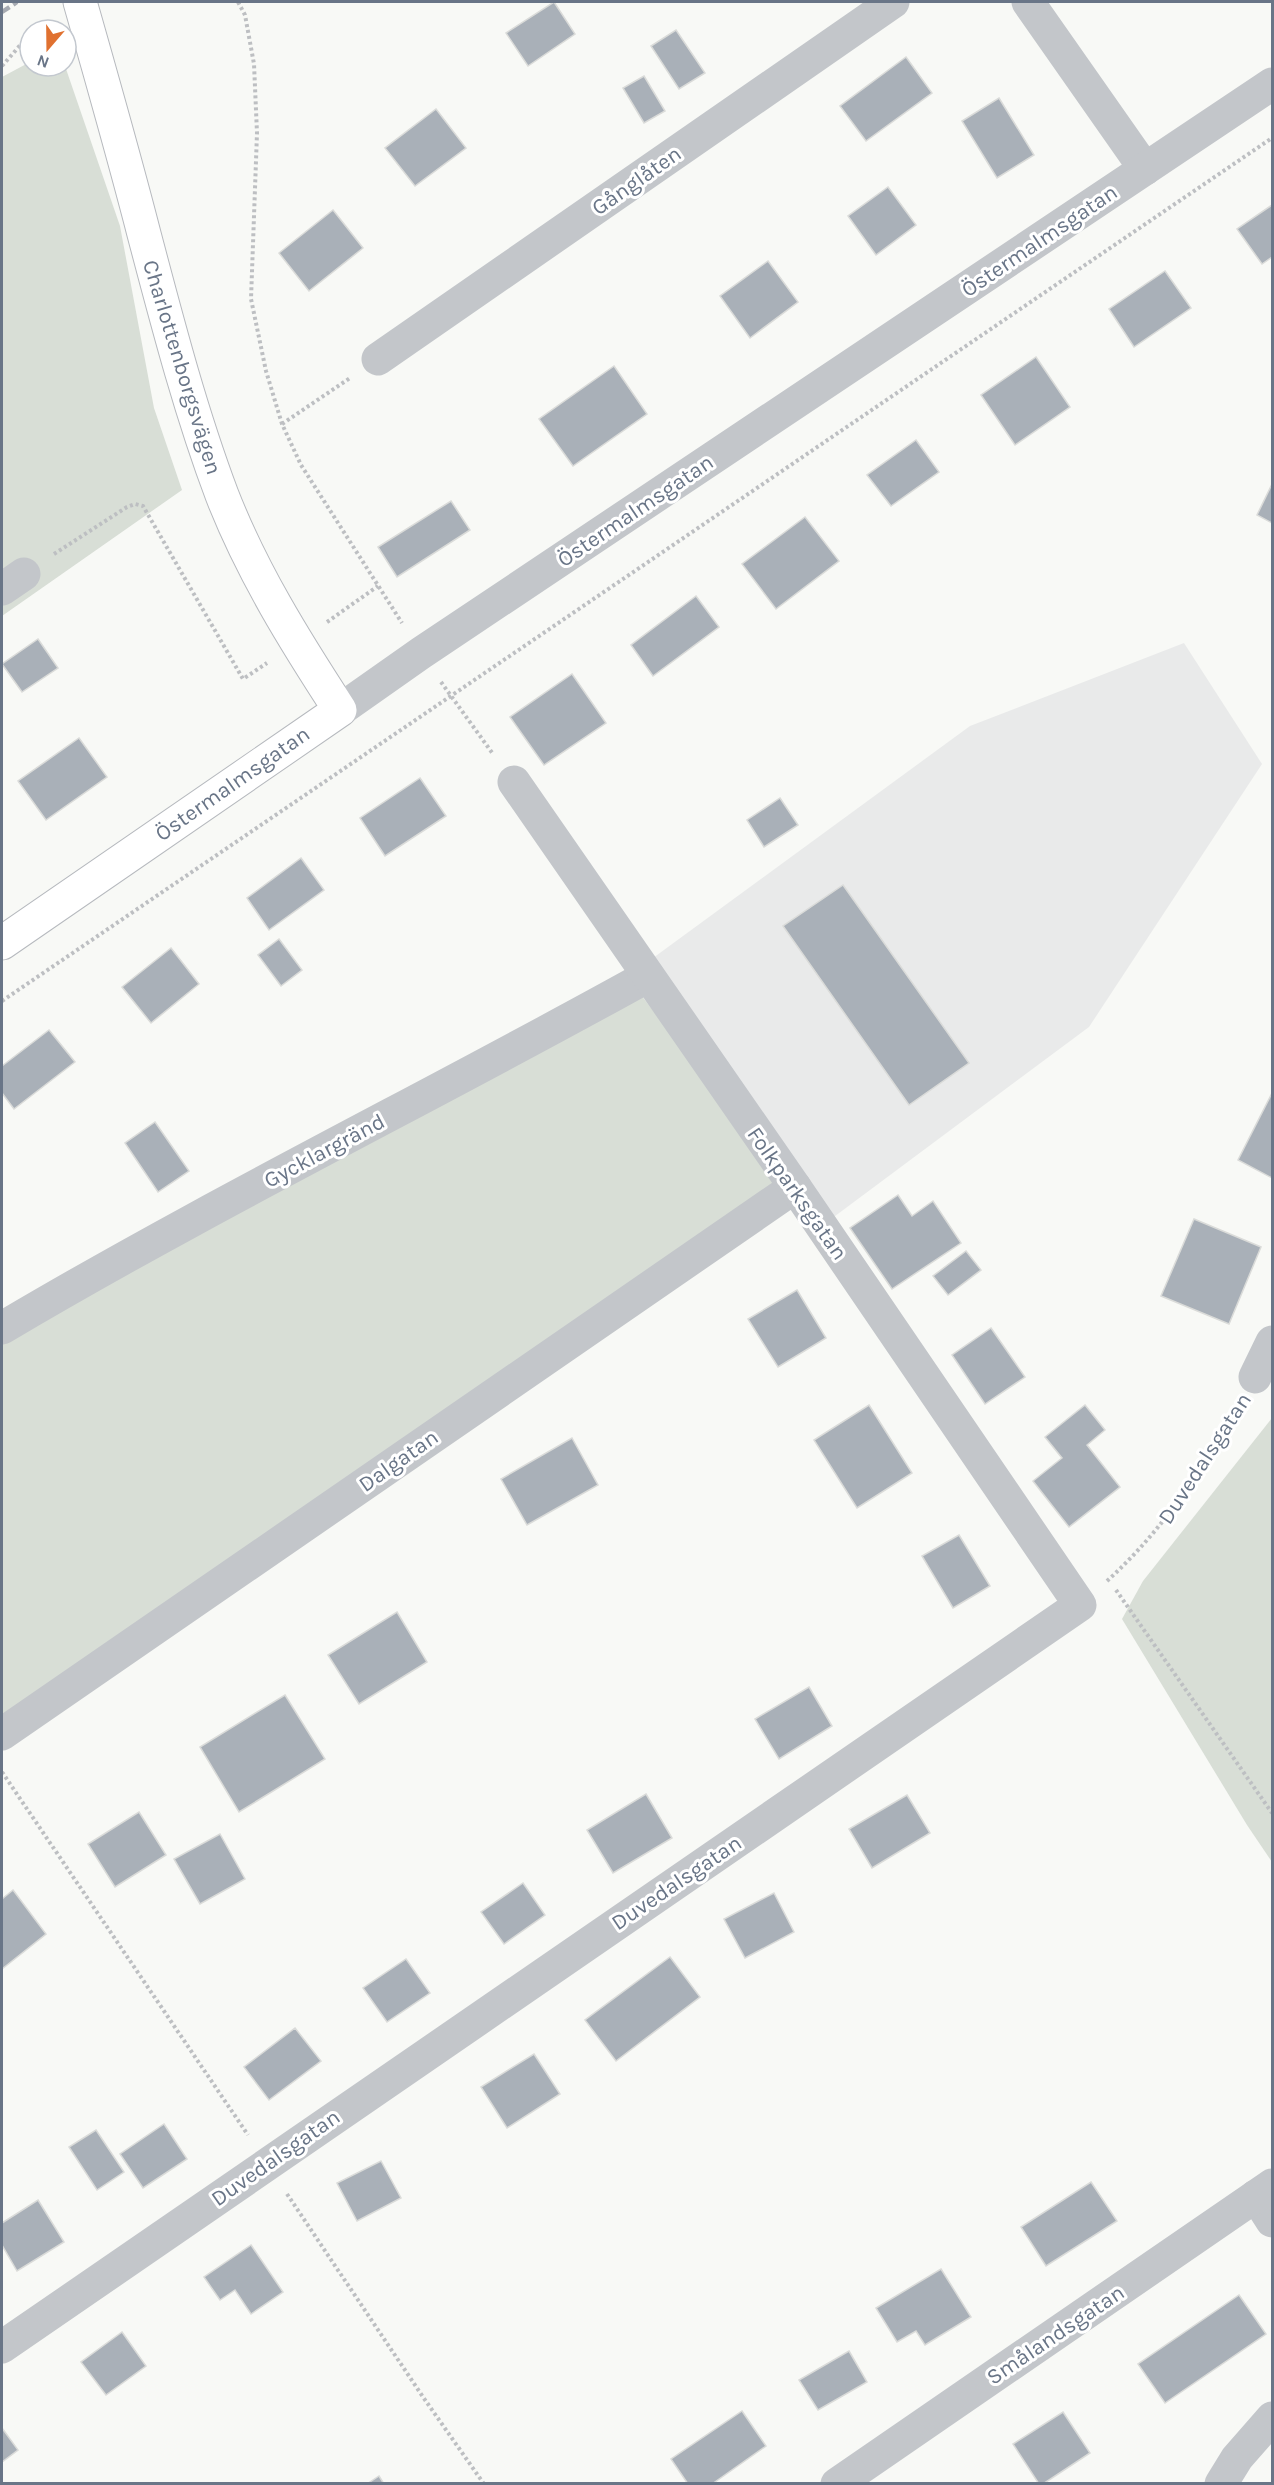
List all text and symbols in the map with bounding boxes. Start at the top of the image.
north arrow [18,18,78,78]
text: N [34,51,52,73]
street label: Gånglåten [587,141,686,221]
street label: Östermalmsgatan [957,179,1122,303]
street label: Charlottenborgsvägen [137,257,227,478]
street label: Östermalmsgatan [553,449,718,573]
street label: Östermalmsgatan [150,721,315,847]
street label: Gycklargränd [260,1108,389,1194]
street label: Folkparksgatan [742,1122,853,1265]
street label: Duvedalsgatan [1153,1388,1257,1529]
street label: Dalgatan [354,1424,443,1498]
street label: Duvedalsgatan [607,1830,747,1936]
street label: Duvedalsgatan [206,2104,345,2212]
street label: Smålandsgatan [982,2279,1129,2390]

